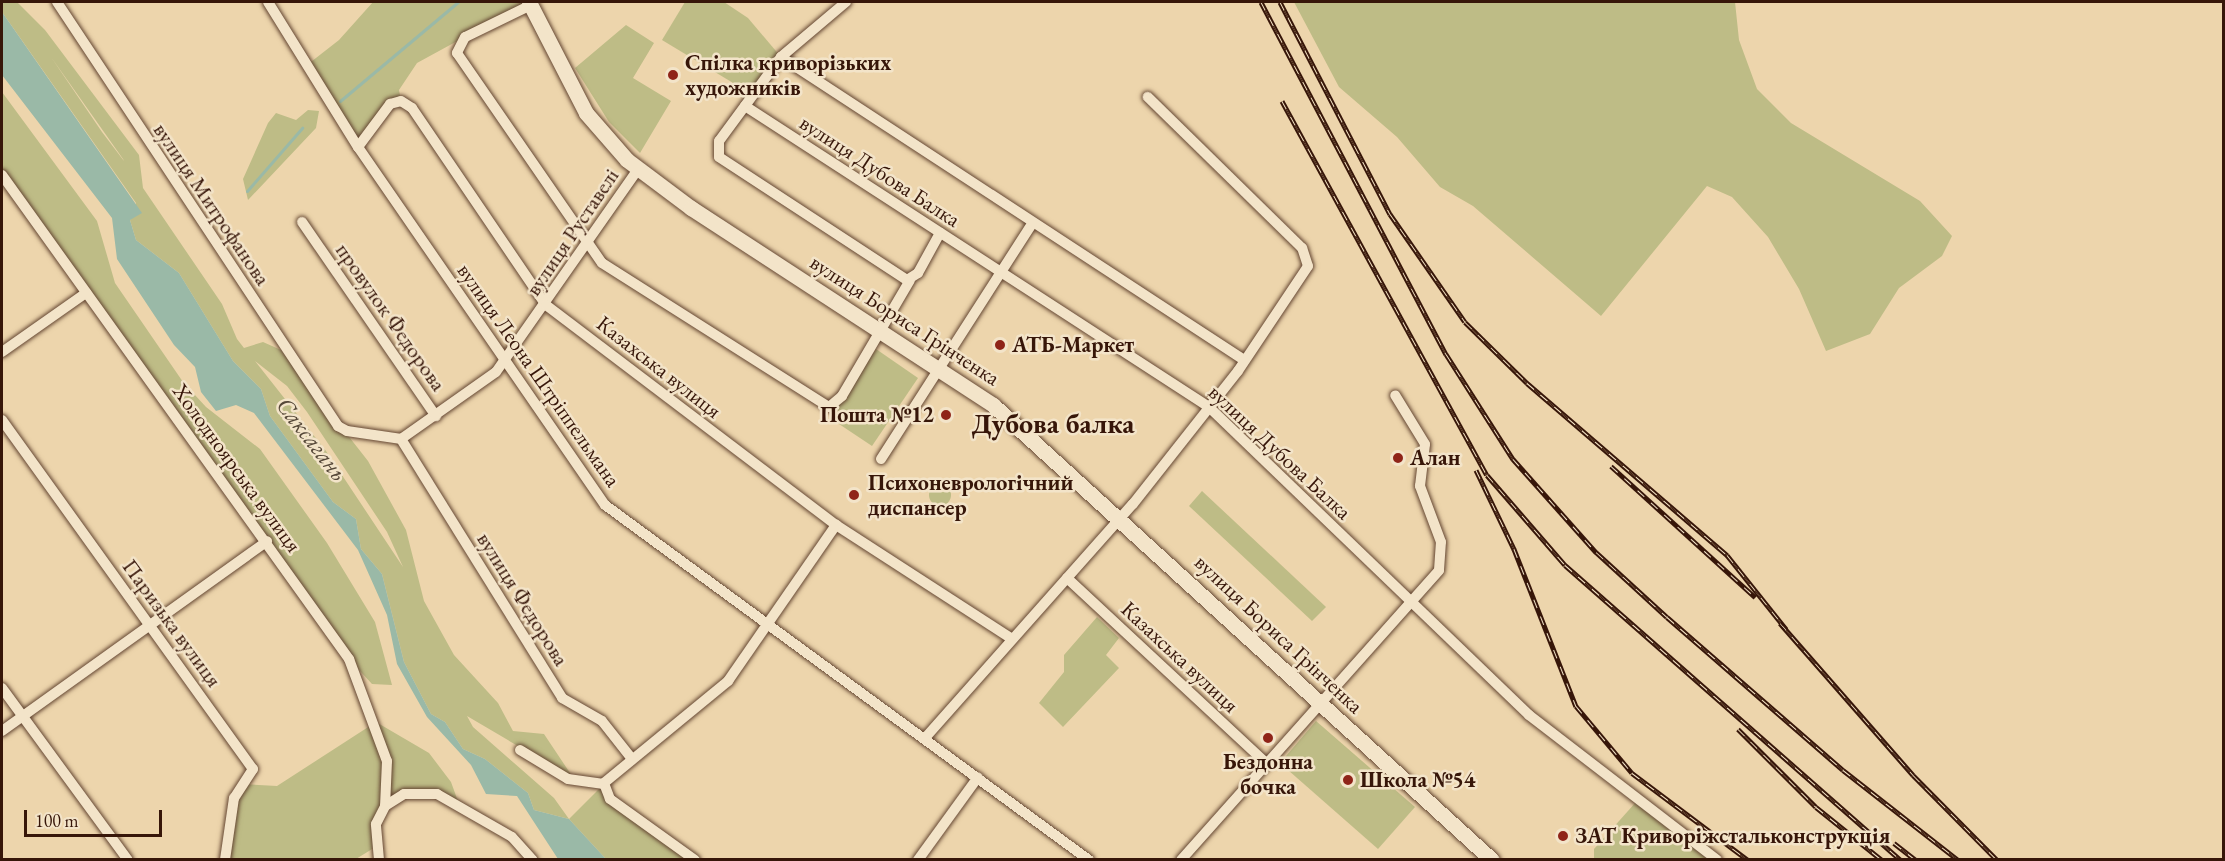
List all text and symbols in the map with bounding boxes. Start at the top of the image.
place label: Спілка криворізьких художників [685,49,891,100]
marker: Спілка криворізьких художників [666,68,680,82]
street label: вулиця Дубова Балка [795,109,965,233]
street label: вулиця Митрофанова [148,118,276,290]
street label: вулиця Руставелі [520,163,624,301]
street label: провулок Федорова [330,238,452,396]
street label: вулиця Бориса Грінченка [805,249,1005,391]
street label: вулиця Леона Штріппельмана [452,258,626,492]
street label: Казахська вулиця [591,310,727,424]
place label: АТБ-Маркет [1012,332,1134,358]
marker: АТБ-Маркет [993,338,1007,352]
street label: Холодноярська вулиця [167,379,307,557]
street label: вулиця Дубова Балка [1203,379,1357,525]
water label: Саксагань [270,391,354,487]
place label: Пошта №12 [820,402,934,428]
district label: Дубова балка [971,406,1135,440]
marker: Пошта №12 [939,408,953,422]
place label: Алан [1410,445,1460,471]
marker: Алан [1391,451,1405,465]
place label: Психоневрологічний диспансер [868,469,1073,520]
marker: Психоневрологічний диспансер [845,486,863,504]
street label: вулиця Федорова [471,527,575,671]
street label: вулиця Бориса Грінченка [1189,549,1369,719]
street label: Паризька вулиця [117,554,227,692]
street label: Казахська вулиця [1116,596,1244,718]
marker: Бездонна бочка [1261,731,1275,745]
place label: Бездонна бочка [1223,748,1313,800]
place label: Школа №54 [1360,767,1475,793]
marker: Школа №54 [1341,773,1355,787]
scale bar [27,798,165,836]
text: 100 m [35,809,79,832]
place label: ЗАТ Криворіжстальконструкція [1575,823,1890,849]
marker: ЗАТ Криворіжстальконструкція [1556,829,1570,843]

